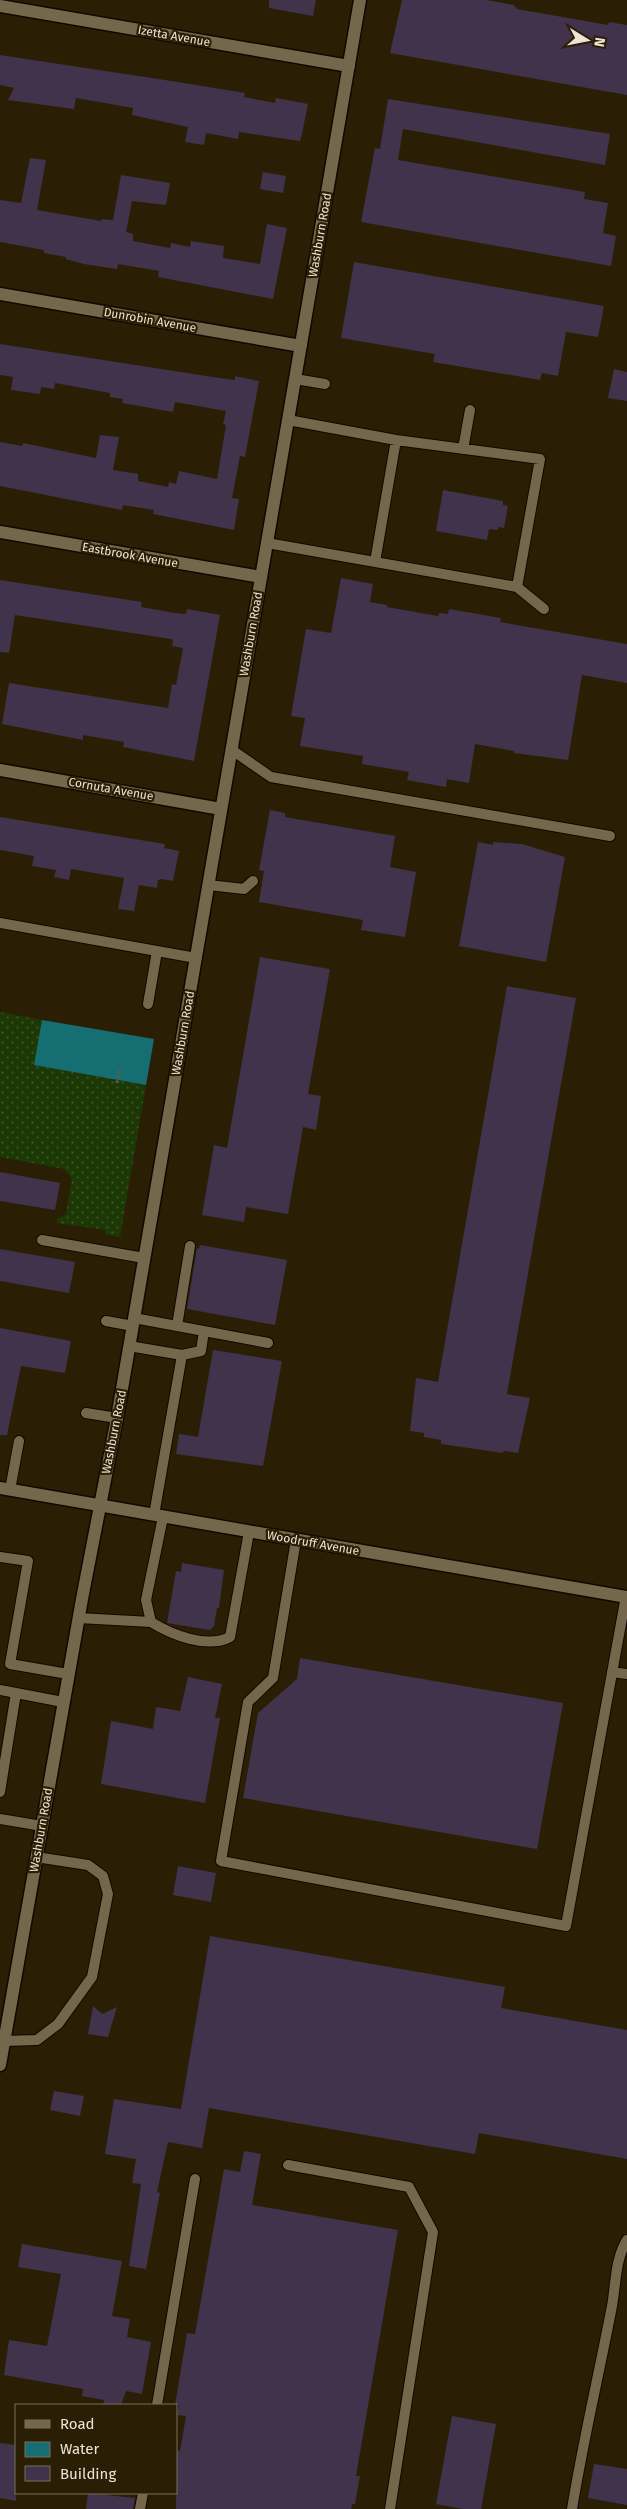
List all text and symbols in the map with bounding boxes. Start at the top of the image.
north arrow [562,15,612,65]
street label: Izetta Avenue [137,23,211,49]
text: N [590,36,608,48]
street label: Washburn Road [306,192,334,278]
street label: Dunrobin Avenue [103,305,197,335]
street label: Eastbrook Avenue [81,540,179,570]
street label: Washburn Road [237,591,265,677]
street label: Cornuta Avenue [67,775,155,803]
street label: Washburn Road [169,990,197,1076]
street label: Washburn Road [99,1389,129,1475]
street label: Woodruff Avenue [266,1528,360,1558]
street label: Washburn Road [27,1787,55,1873]
legend [15,2404,178,2494]
text: Road [60,2415,95,2433]
text: Water [60,2440,99,2458]
text: Building [60,2465,116,2483]

